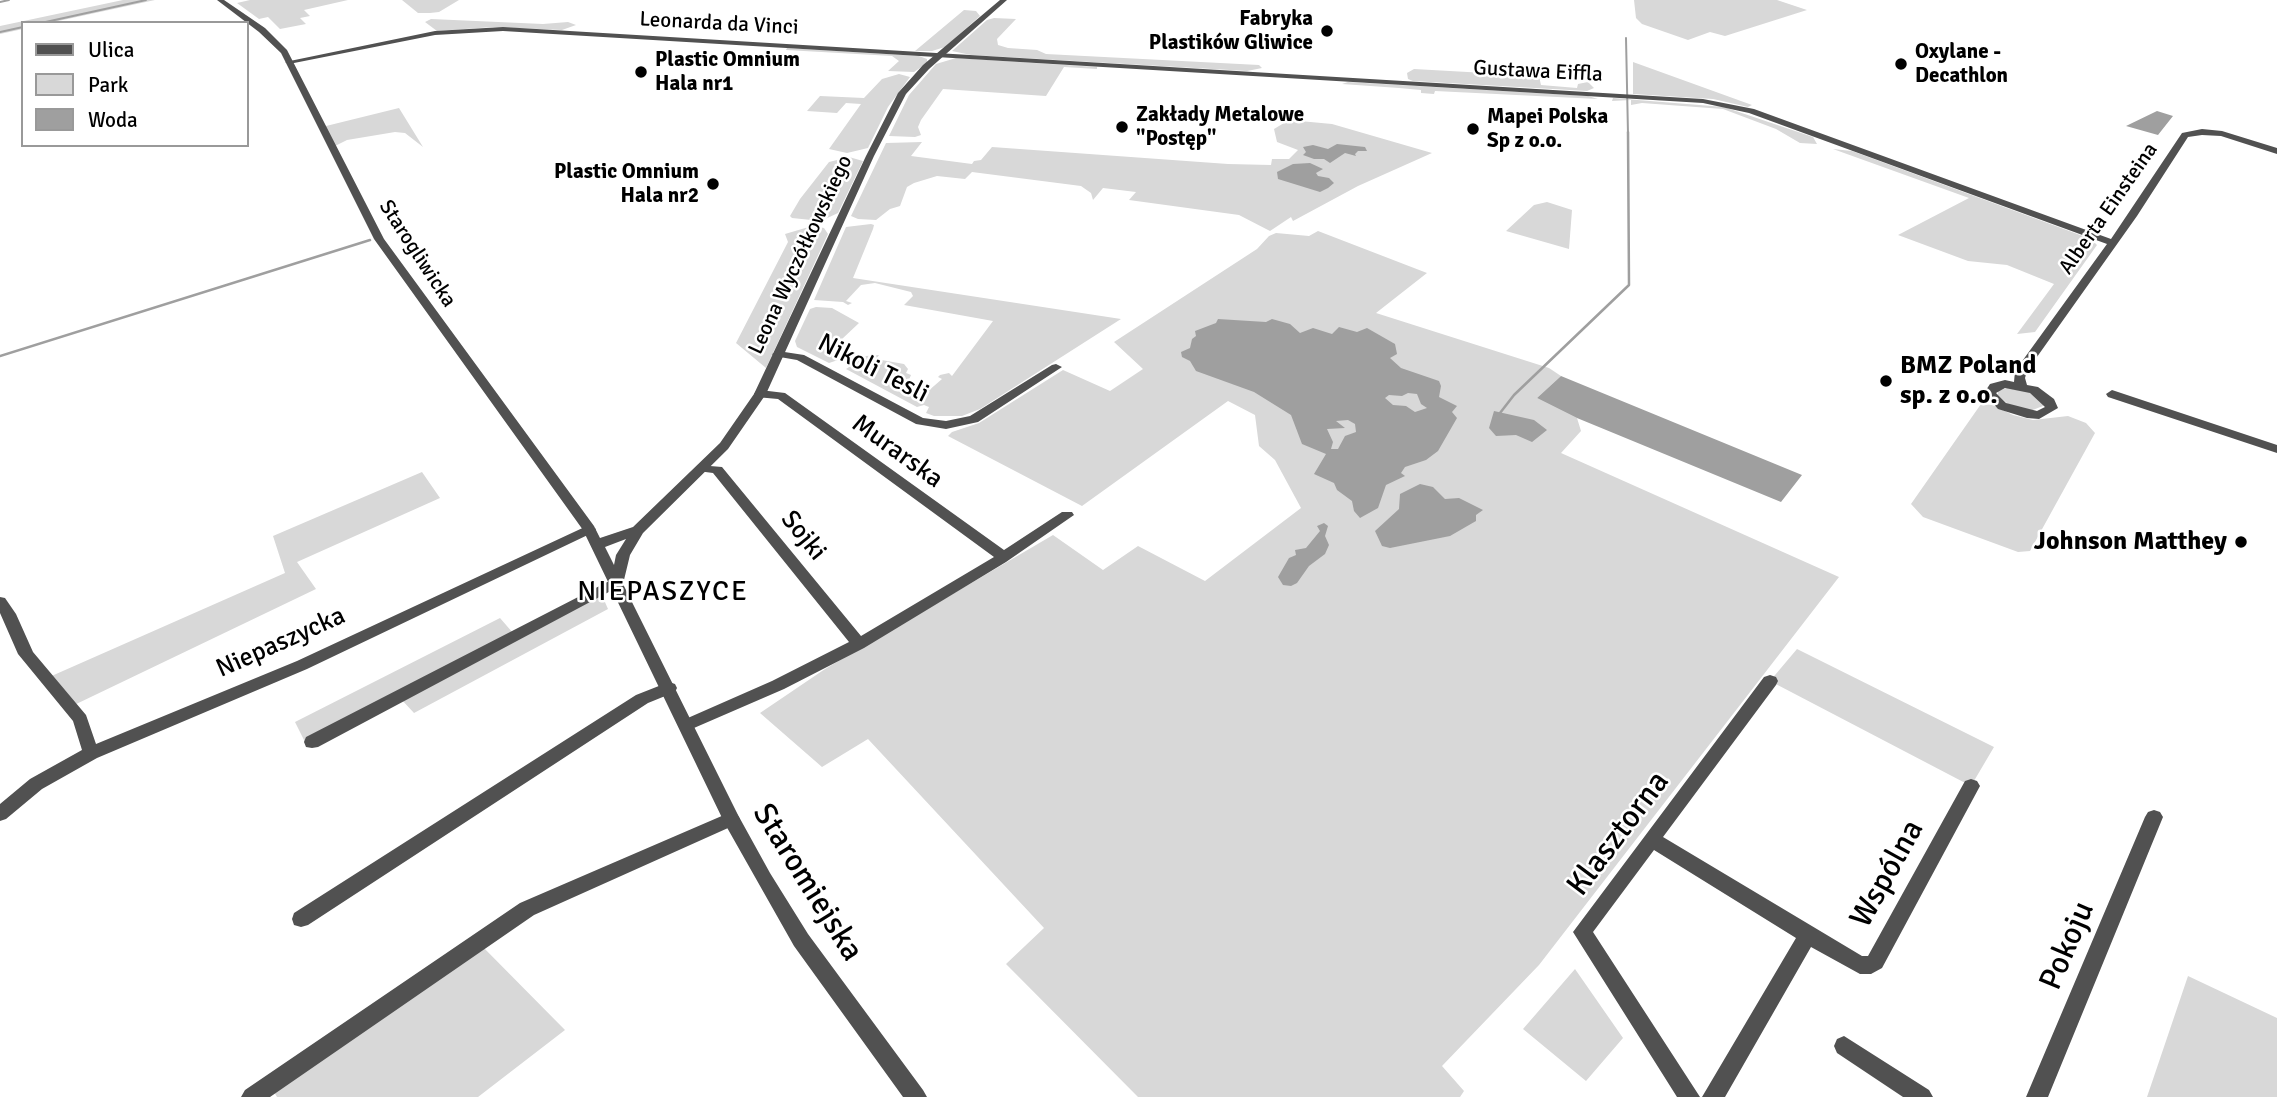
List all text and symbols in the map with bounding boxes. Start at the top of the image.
place label: Fabryka Plastików Gliwice [1149,6,1313,56]
street label: Leonarda da Vinci [639,7,799,41]
legend [21,21,248,147]
marker: Fabryka Plastików Gliwice [1319,23,1335,39]
text: Ulica [88,37,134,63]
place label: Oxylane - Decathlon [1915,39,2008,89]
place label: Plastic Omnium Hala nr1 [655,47,800,97]
street label: Gustawa Eiffla [1473,56,1603,88]
marker: Oxylane - Decathlon [1893,56,1909,72]
marker: Plastic Omnium Hala nr1 [633,64,649,80]
text: Park [88,72,128,98]
place label: Zakłady Metalowe "Postęp" [1136,102,1304,152]
place label: Mapei Polska Sp z o.o. [1487,104,1608,154]
text: Woda [88,107,138,133]
marker: Zakłady Metalowe "Postęp" [1114,119,1130,135]
marker: Mapei Polska Sp z o.o. [1465,121,1481,137]
street label: Alberta Einsteina [2054,138,2164,280]
street label: Leona Wyczółkowskiego [744,152,858,358]
place label: Plastic Omnium Hala nr2 [554,159,699,209]
marker: Plastic Omnium Hala nr2 [705,176,721,192]
street label: Starogliwicka [373,196,461,312]
street label: Nikoli Tesli [812,328,934,410]
place label: BMZ Poland sp. z o.o. [1900,350,2036,412]
marker: BMZ Poland sp. z o.o. [1878,373,1894,389]
street label: Murarska [845,409,949,495]
street label: Sojki [774,505,832,567]
place label: Johnson Matthey [2034,526,2227,558]
marker: Johnson Matthey [2233,534,2249,550]
district label: NIEPASZYCE [578,576,748,610]
street label: Niepaszycka [212,601,350,685]
street label: Klasztorna [1560,764,1678,904]
street label: Staromiejska [743,797,871,969]
street label: Wspólna [1843,814,1933,934]
street label: Pokoju [2032,896,2104,996]

